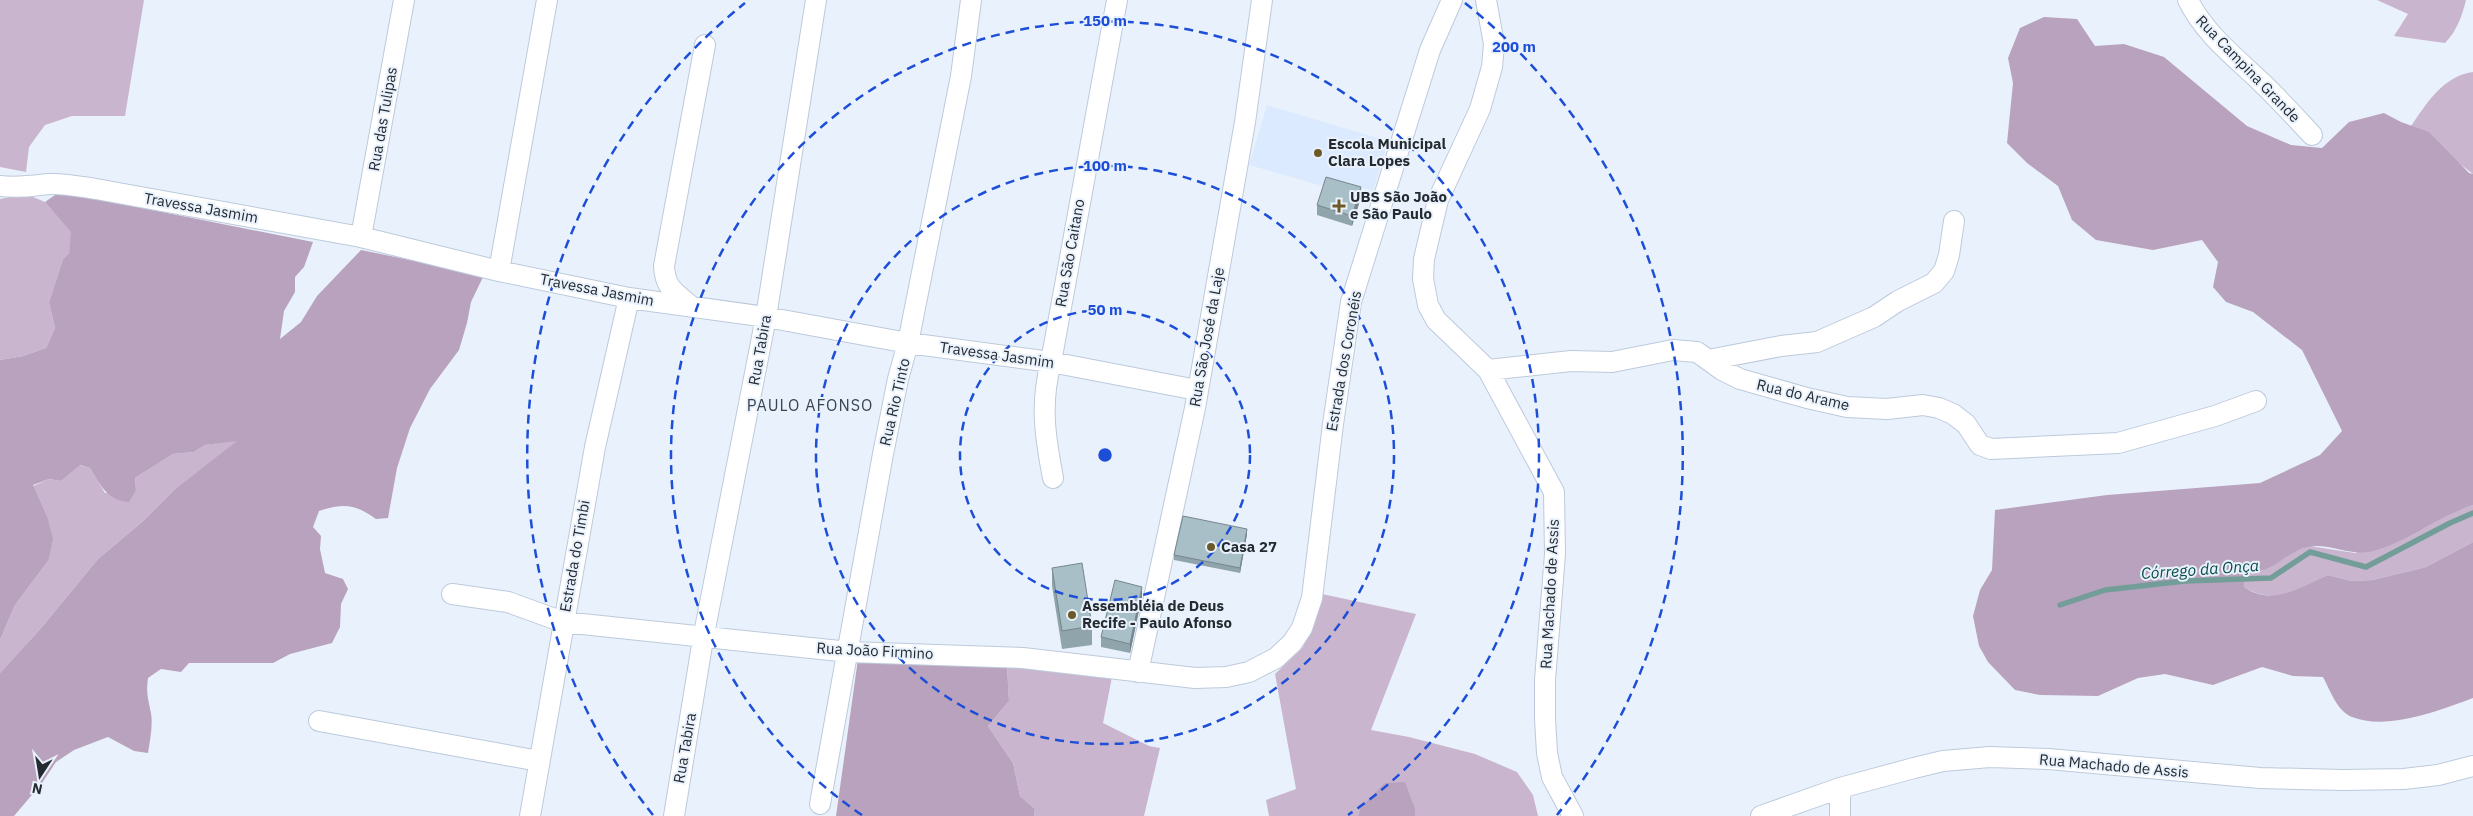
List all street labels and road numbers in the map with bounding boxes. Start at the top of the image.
street label: Rua Campina Grande [2192,11,2304,126]
street label: Rua das Tulipas [364,65,401,172]
street label: Travessa Jasmim [142,188,260,227]
street label: Rua São Caitano [1051,197,1088,309]
street label: Rua São José da Laje [1185,266,1228,408]
street label: Travessa Jasmim [538,269,656,310]
street label: Estrada dos Coronéis [1322,289,1365,433]
street label: Rua Tabira [744,313,775,387]
street label: Travessa Jasmim [938,337,1056,372]
street label: Rua Rio Tinto [875,356,914,448]
street label: Rua do Arame [1755,375,1851,414]
street label: Estrada do Timbi [555,498,594,613]
street label: Rua Machado de Assis [1536,518,1563,669]
street label: Rua João Firmino [816,638,934,663]
street label: Rua Tabira [669,711,700,785]
street label: Rua Machado de Assis [2038,749,2190,782]

